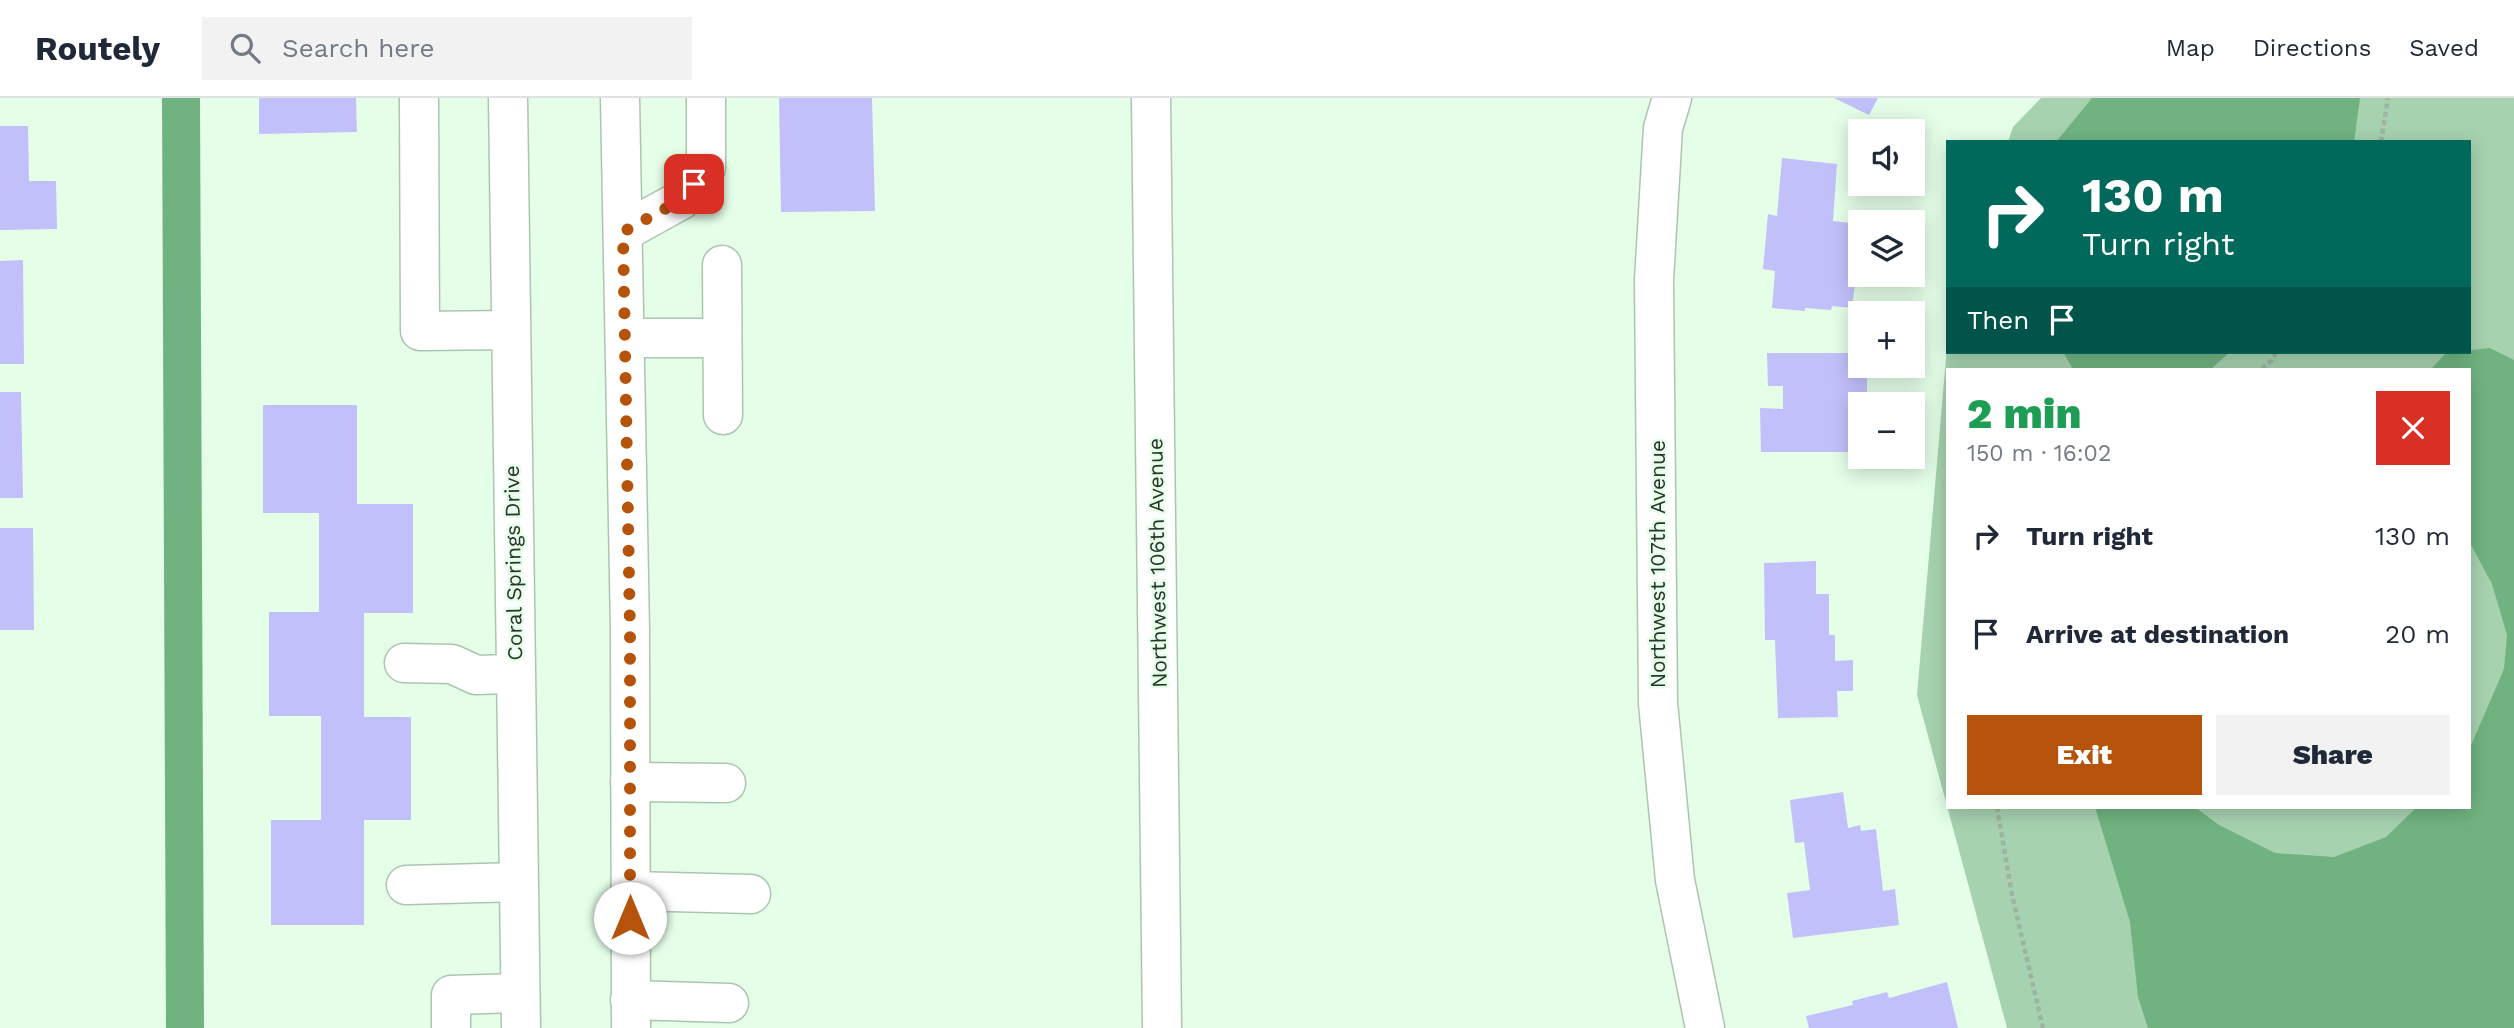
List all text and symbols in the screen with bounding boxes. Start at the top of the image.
search box [202,17,692,80]
text: Routely [35,29,160,68]
icon: search [226,29,264,67]
text: Search here [282,33,434,63]
text: Map [2166,34,2215,62]
text: Directions [2253,34,2371,62]
text: Saved [2409,34,2479,62]
map controls [1848,119,1925,469]
button: sound [1848,119,1925,196]
pin [664,154,724,214]
icon: arrive [675,165,713,203]
text: 130 m [2082,166,2224,224]
icon: right [1967,168,2058,259]
button: layers [1848,210,1925,287]
text: Turn right [2082,225,2234,263]
button: + [1848,301,1925,378]
icon: arrive [2043,301,2081,339]
text: Then [1967,305,2029,335]
text: 2 min [1967,389,2081,438]
button: close [2376,391,2450,465]
button: − [1848,392,1925,469]
street label: Northwest 106th Avenue [1142,438,1172,688]
street label: Northwest 107th Avenue [1645,440,1670,688]
text: 150 m · 16:02 [1967,440,2111,467]
street label: Coral Springs Drive [499,465,527,661]
icon: right [1967,517,2005,555]
text: Turn right [2026,521,2153,551]
text: 130 m [2375,521,2450,551]
icon: arrive [1967,615,2005,653]
text: Arrive at destination [2026,619,2289,649]
text: 20 m [2385,619,2450,649]
button: Exit [1967,715,2202,795]
button: Share [2216,715,2450,795]
position arrow [593,881,667,955]

